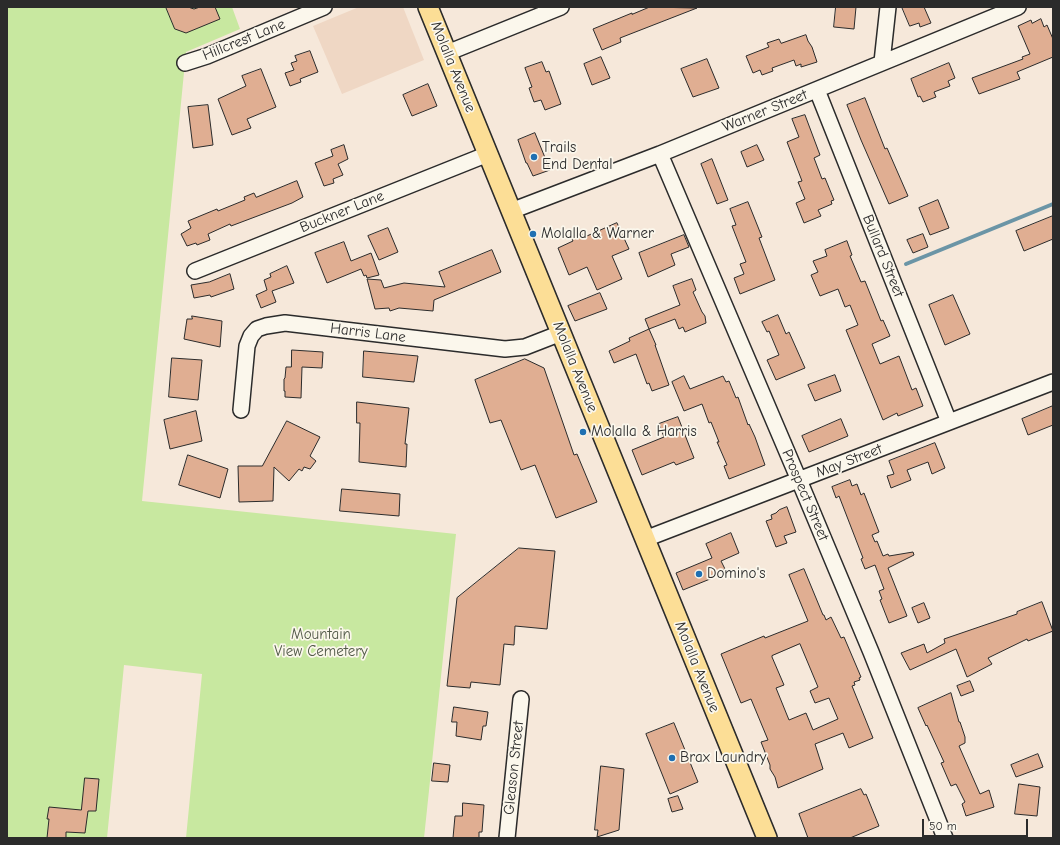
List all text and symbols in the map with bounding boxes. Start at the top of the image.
street label: Hillcrest Lane [200,15,288,65]
street label: Molalla Avenue [427,19,479,115]
street label: Warner Street [720,86,810,136]
place label: Trails End Dental [542,139,612,174]
marker: Trails End Dental [529,152,539,162]
street label: Buckner Lane [297,187,387,237]
street label: Bullard Street [858,212,908,300]
place label: Molalla & Warner [541,225,654,243]
marker: Molalla & Warner [528,229,538,239]
street label: Harris Lane [329,319,407,347]
street label: Molalla Avenue [549,319,601,415]
place label: Molalla & Harris [591,423,697,441]
marker: Molalla & Harris [578,427,588,437]
street label: May Street [813,440,885,482]
street label: Prospect Street [778,446,832,544]
place label: Domino's [707,565,766,583]
marker: Domino's [694,569,704,579]
street label: Molalla Avenue [671,619,723,715]
park label: Mountain View Cemetery [274,626,368,661]
street label: Gleason Street [500,720,528,816]
place label: Brax Laundry [680,749,766,767]
marker: Brax Laundry [667,753,677,763]
scale bar [924,811,1030,837]
text: 50 m [929,819,957,833]

